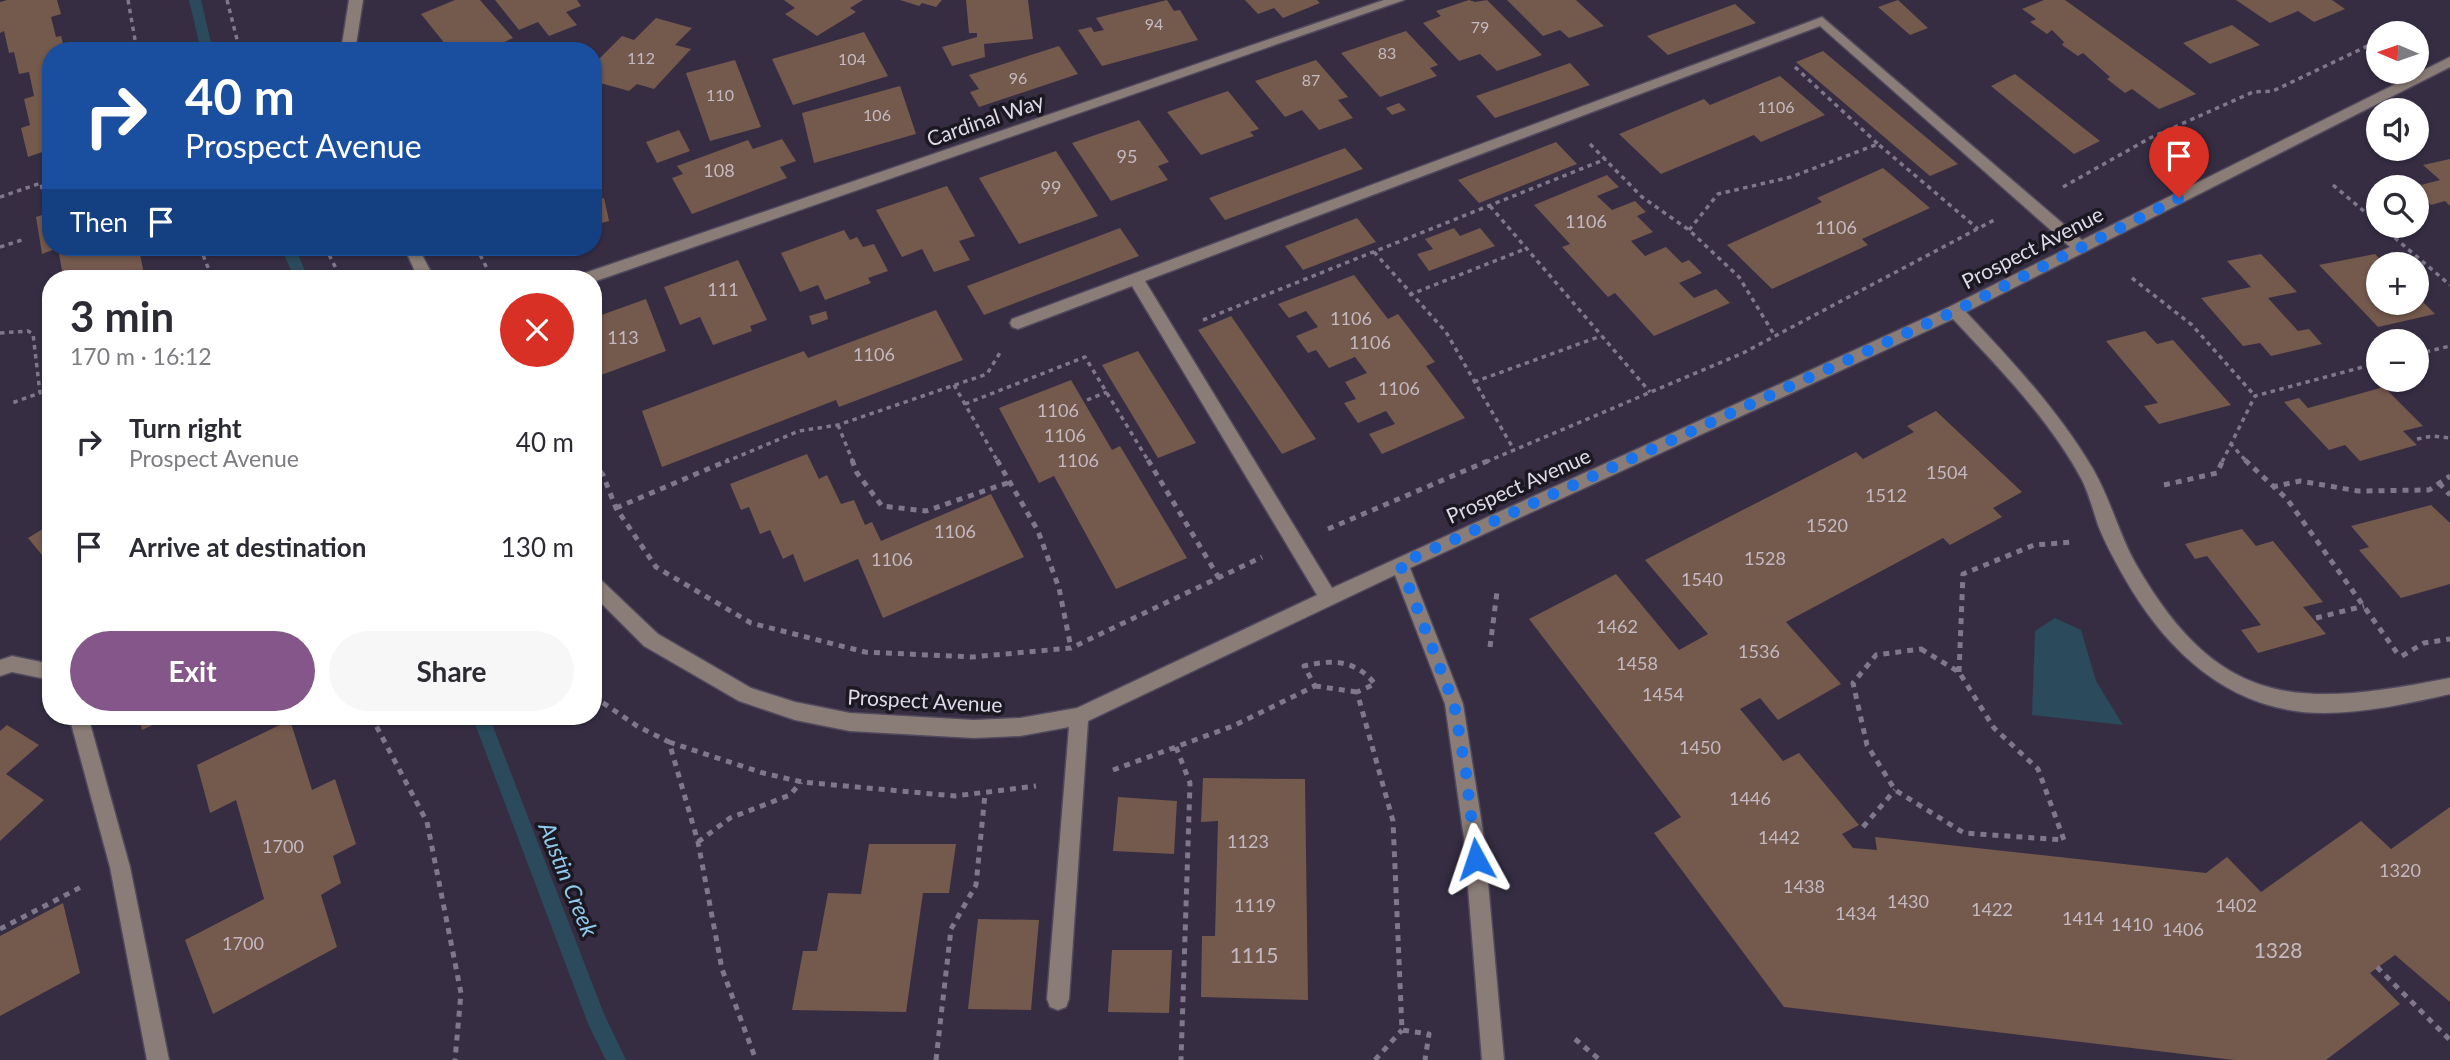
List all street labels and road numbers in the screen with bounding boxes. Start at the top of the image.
street label: Cardinal Way [923,87,1047,151]
street label: Prospect Avenue [1957,201,2107,293]
street label: Prospect Avenue [1442,442,1594,528]
street label: Prospect Avenue [847,683,1003,717]

